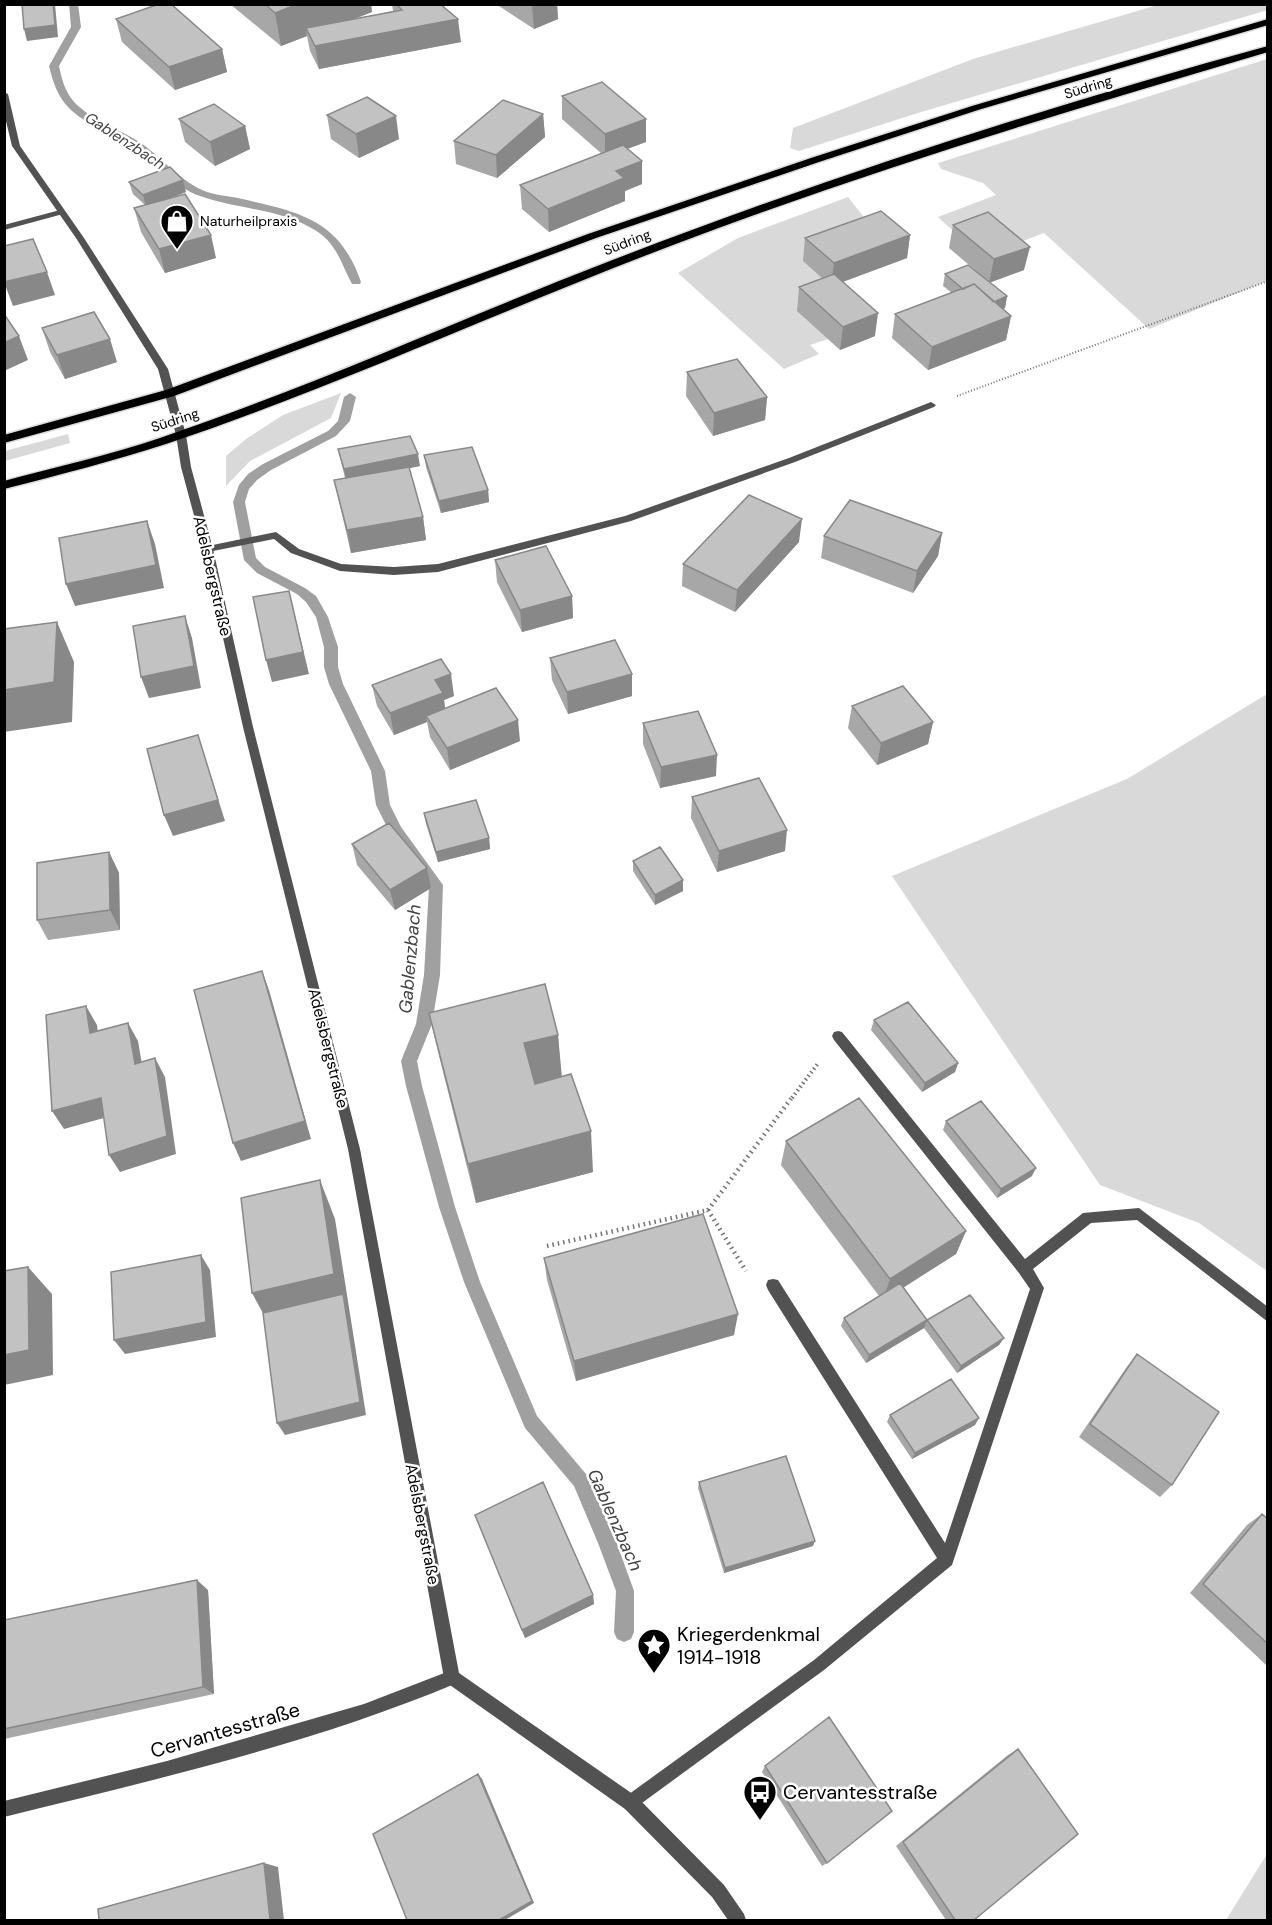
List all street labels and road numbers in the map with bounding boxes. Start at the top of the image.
street label: Südring [1062,71,1114,103]
street label: Südring [601,225,653,259]
street label: Südring [149,404,201,436]
street label: Adelsbergstraße [188,514,237,638]
street label: Adelsbergstraße [303,986,354,1110]
street label: Adelsbergstraße [400,1462,445,1586]
street label: Cervantesstraße [147,1696,303,1764]

